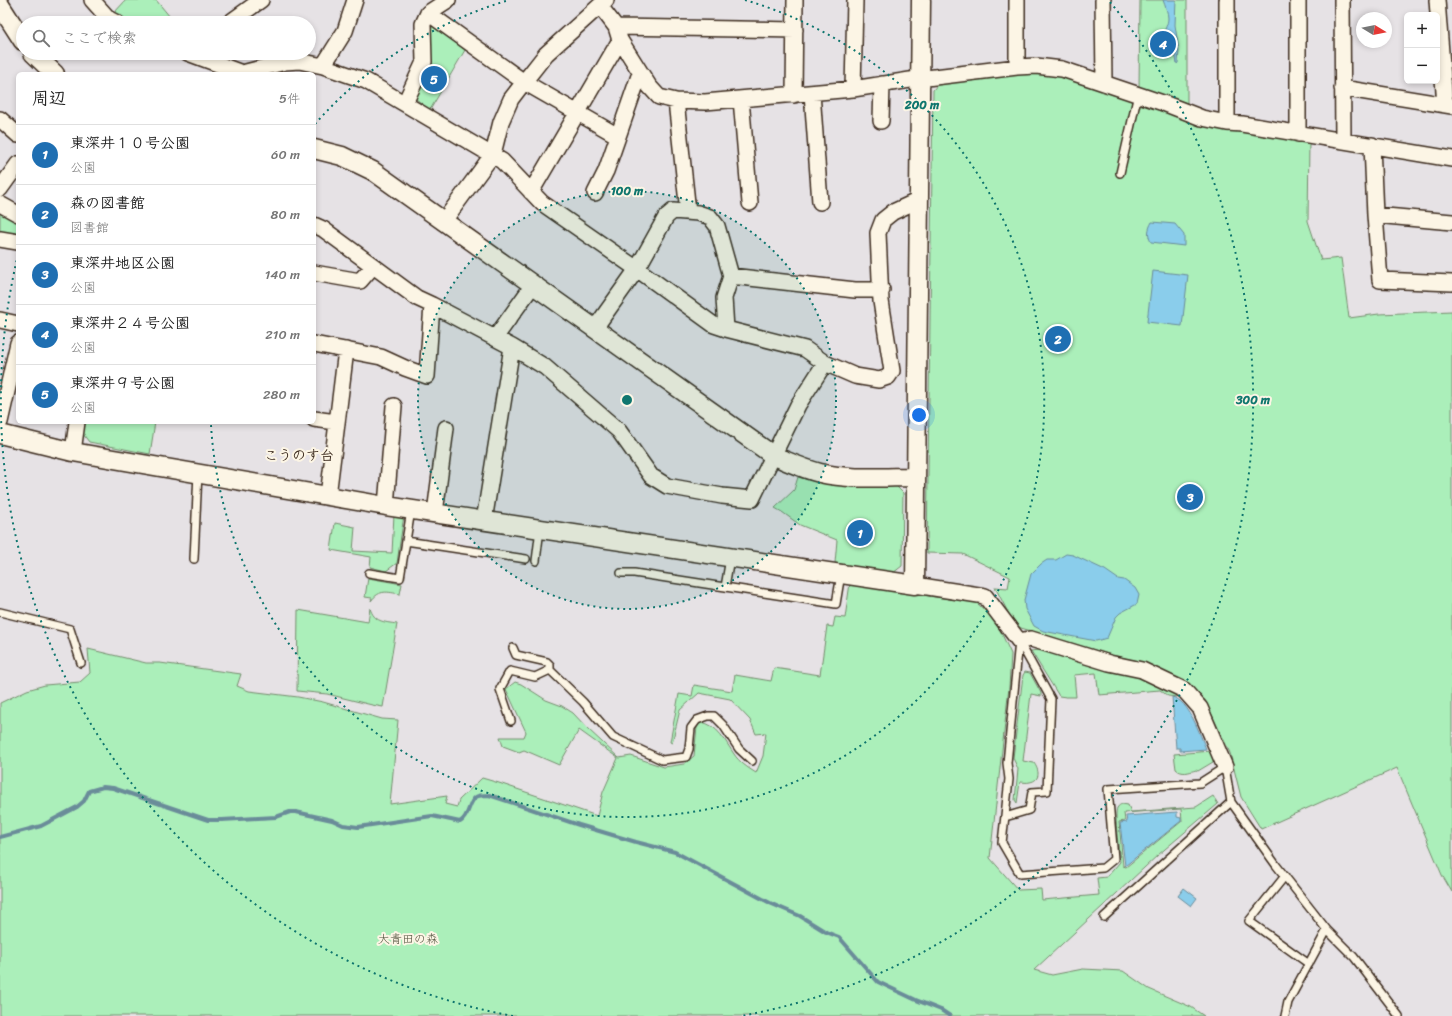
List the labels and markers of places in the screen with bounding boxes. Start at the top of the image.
pin: 4 [1150,29,1176,59]
pin: 5 [421,64,447,94]
pin: 2 [1045,324,1071,354]
centre of rings [620,393,634,407]
pin: 3 [1177,482,1203,512]
pin: 1 [847,518,873,548]

